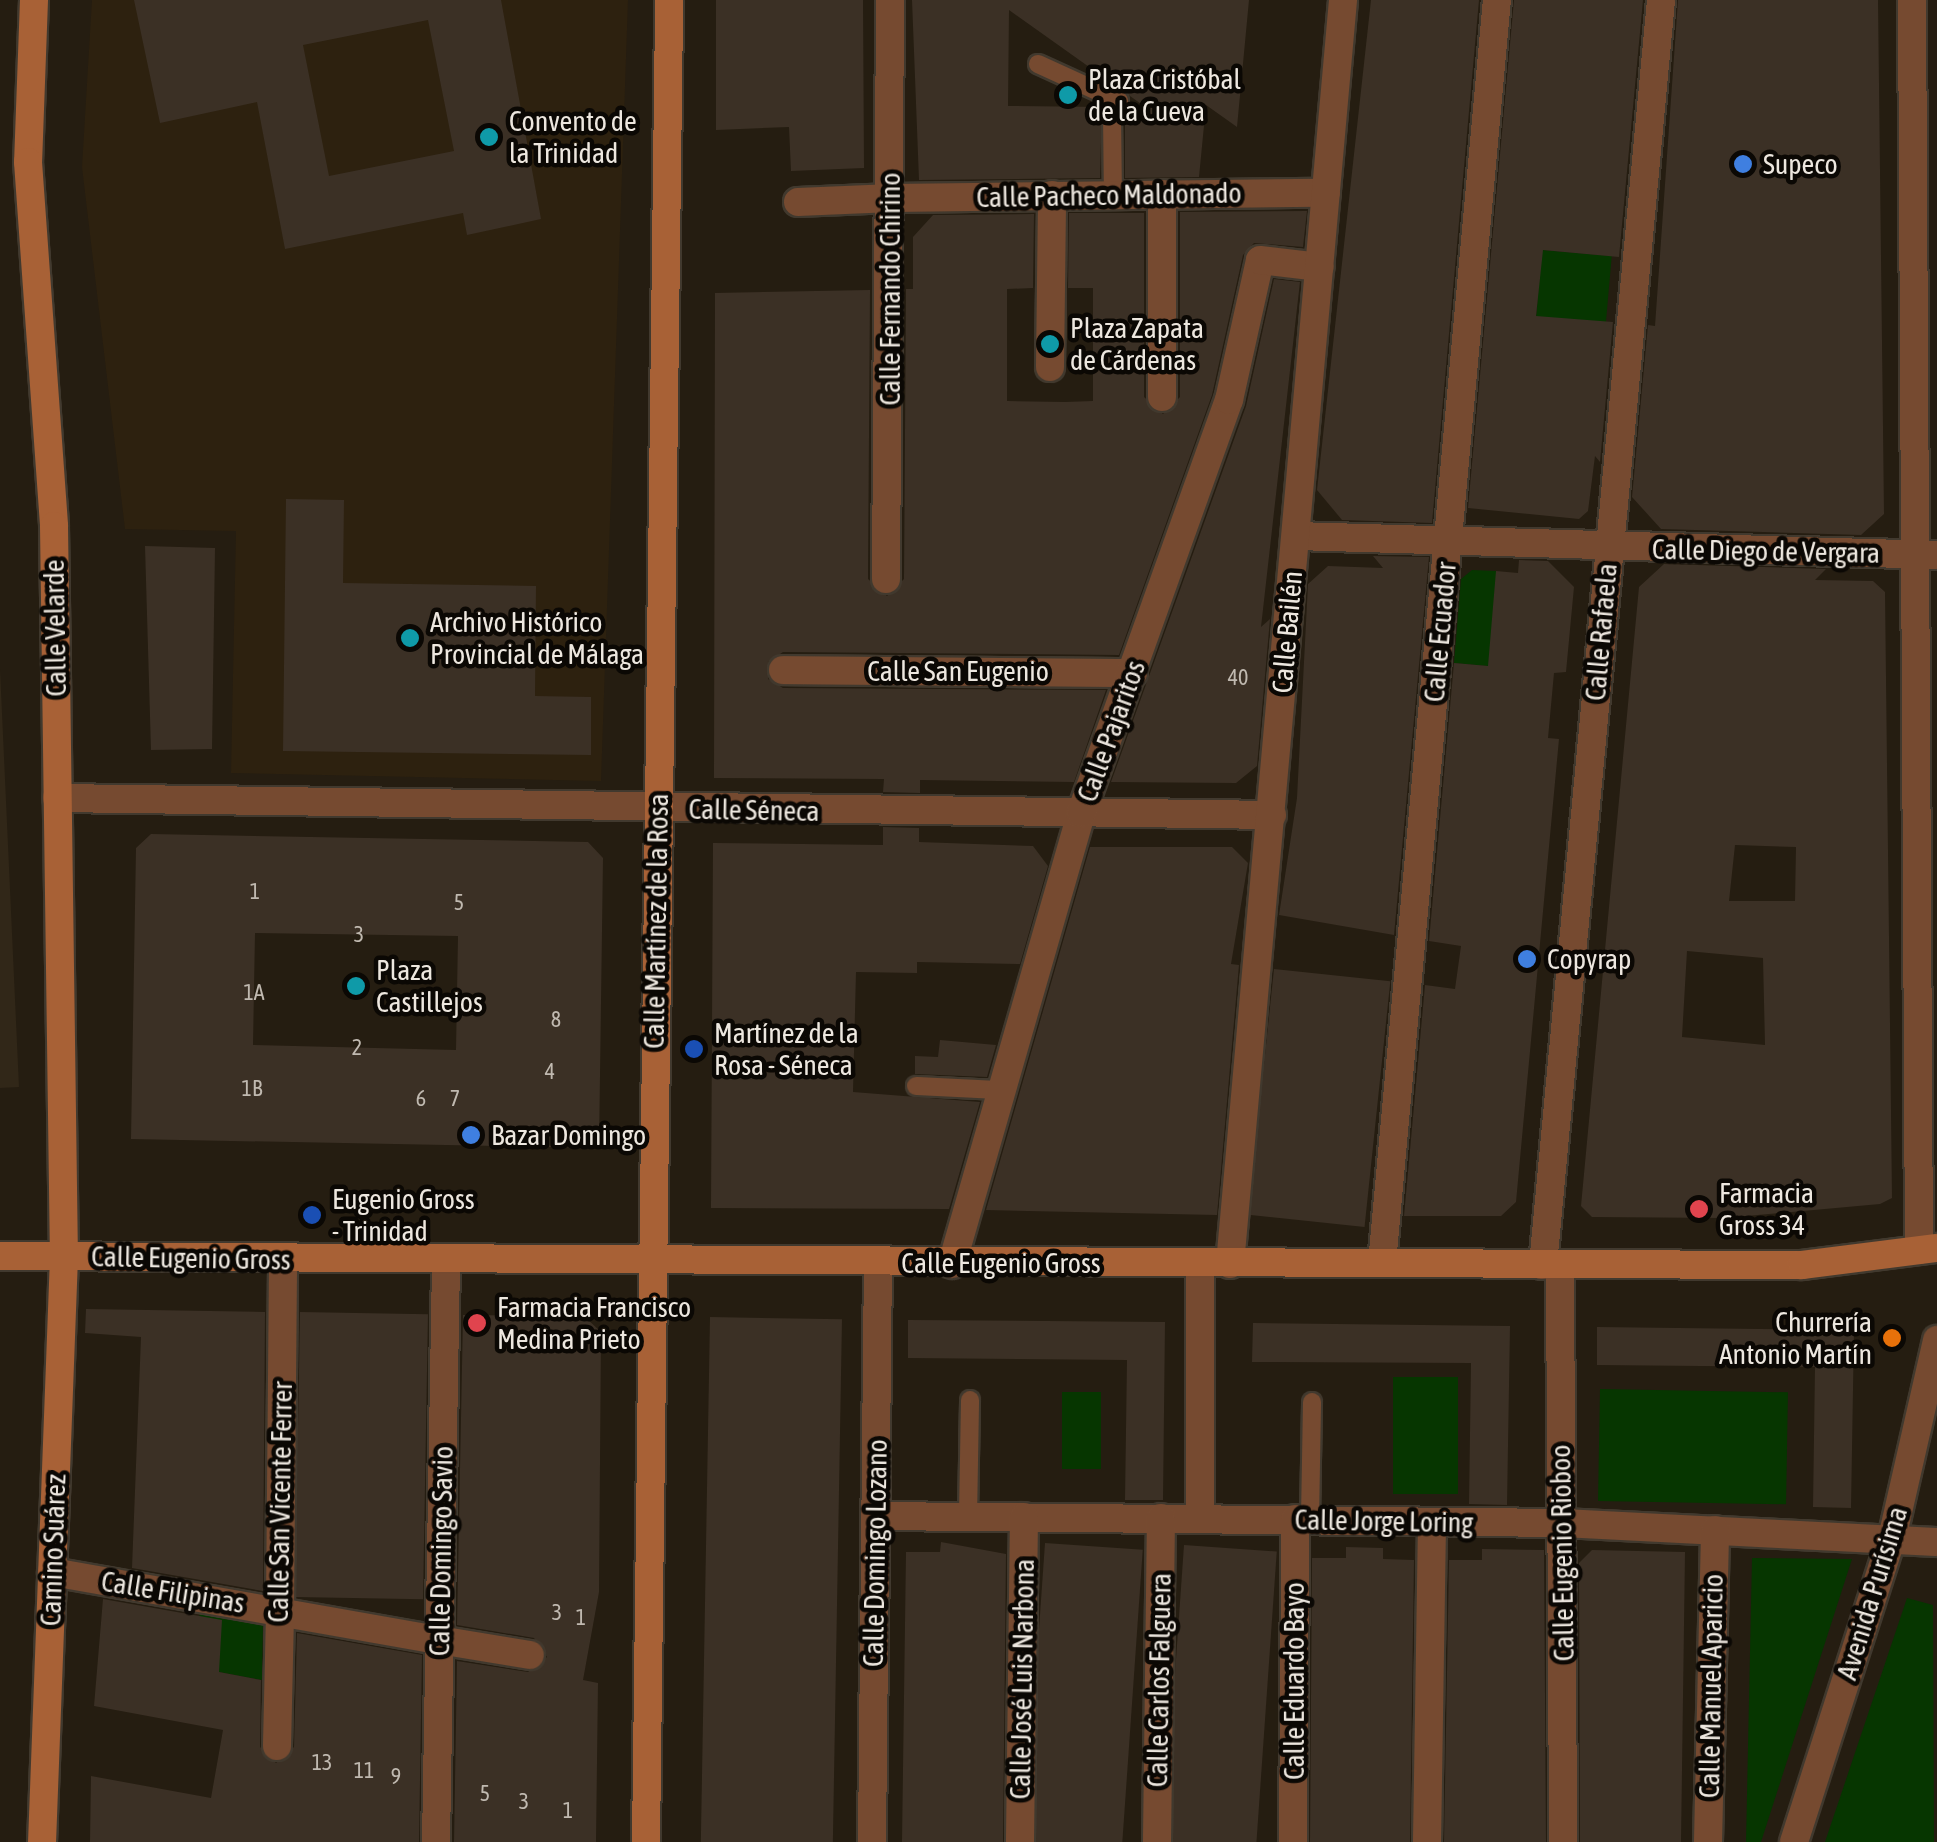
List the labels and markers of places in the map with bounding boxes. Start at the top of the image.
place label: Plaza Cristóbal de la Cueva [1088,62,1241,128]
marker: Plaza Cristóbal de la Cueva [1057,84,1079,106]
place label: Convento de la Trinidad [509,104,637,170]
marker: Convento de la Trinidad [478,126,500,148]
place label: Supeco [1763,147,1838,181]
marker: Supeco [1732,153,1754,175]
place label: Plaza Zapata de Cárdenas [1070,311,1204,377]
marker: Plaza Zapata de Cárdenas [1039,333,1061,355]
place label: Archivo Histórico Provincial de Málaga [430,605,644,671]
marker: Archivo Histórico Provincial de Málaga [399,627,421,649]
place label: Copyrap [1547,942,1631,976]
marker: Copyrap [1516,948,1538,970]
place label: Plaza Castillejos [376,953,483,1019]
marker: Plaza Castillejos [345,975,367,997]
place label: Martínez de la Rosa - Séneca [714,1016,859,1082]
marker: Martínez de la Rosa - Séneca [683,1038,705,1060]
place label: Bazar Domingo [491,1118,646,1152]
marker: Bazar Domingo [460,1124,482,1146]
place label: Farmacia Gross 34 [1719,1176,1814,1242]
place label: Eugenio Gross - Trinidad [332,1182,475,1248]
marker: Farmacia Gross 34 [1688,1198,1710,1220]
marker: Eugenio Gross - Trinidad [301,1204,323,1226]
place label: Farmacia Francisco Medina Prieto [497,1290,691,1356]
place label: Churrería Antonio Martín [1719,1305,1872,1371]
marker: Farmacia Francisco Medina Prieto [466,1312,488,1334]
marker: Churrería Antonio Martín [1881,1327,1903,1349]

